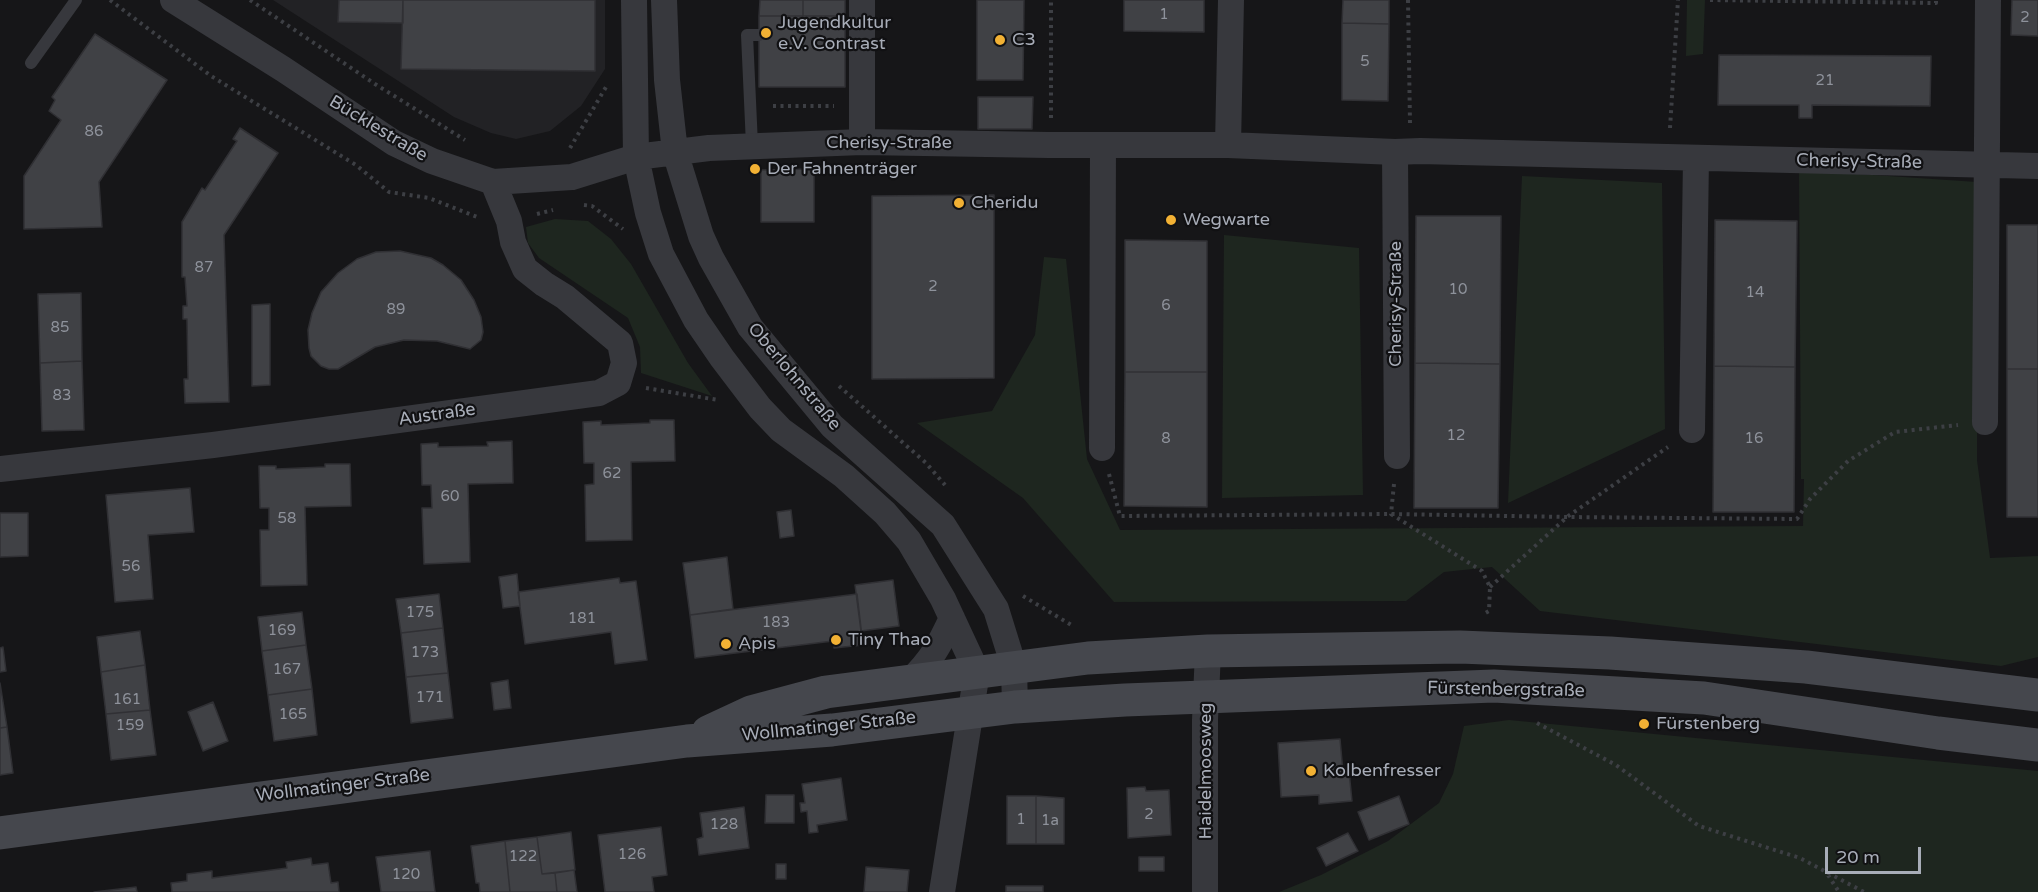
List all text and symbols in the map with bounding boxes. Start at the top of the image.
house number: 1 [1159,6,1169,24]
house number: 2 [2020,9,2030,27]
place label: Jugendkultur e.V. Contrast [778,12,891,54]
marker: Jugendkultur e.V. Contrast [759,26,773,40]
place label: C3 [1012,29,1036,51]
marker: C3 [993,33,1007,47]
house number: 5 [1360,53,1370,71]
house number: 21 [1816,72,1834,90]
street label: Bücklestraße [325,91,431,167]
house number: 86 [85,123,103,141]
street label: Cherisy-Straße [826,132,952,154]
street label: Cherisy-Straße [1796,150,1922,174]
place label: Der Fahnenträger [767,158,917,180]
marker: Der Fahnenträger [748,162,762,176]
place label: Cheridu [971,192,1038,214]
marker: Cheridu [952,196,966,210]
place label: Wegwarte [1183,209,1270,231]
marker: Wegwarte [1164,213,1178,227]
street label: Cherisy-Straße [1385,241,1407,367]
house number: 87 [195,259,213,277]
house number: 2 [928,278,938,296]
house number: 10 [1449,281,1467,299]
house number: 14 [1746,284,1764,302]
house number: 6 [1161,297,1171,315]
house number: 89 [387,301,405,319]
house number: 85 [51,319,69,337]
street label: Oberlohnstraße [743,319,845,435]
house number: 83 [53,387,71,405]
street label: Austraße [397,399,477,431]
house number: 12 [1447,427,1465,445]
house number: 8 [1161,430,1171,448]
house number: 16 [1745,430,1763,448]
house number: 62 [603,465,621,483]
house number: 60 [441,488,459,506]
house number: 58 [278,510,296,528]
house number: 56 [122,558,140,576]
house number: 175 [406,604,434,622]
house number: 181 [568,610,596,628]
house number: 183 [762,614,790,632]
house number: 169 [268,622,296,640]
place label: Tiny Thao [848,629,931,651]
place label: Apis [738,633,776,655]
marker: Tiny Thao [829,633,843,647]
marker: Apis [719,637,733,651]
house number: 173 [411,644,439,662]
house number: 167 [273,661,301,679]
street label: Fürstenbergstraße [1427,678,1585,702]
house number: 171 [416,689,444,707]
house number: 161 [113,691,141,709]
street label: Haidelmoosweg [1195,703,1217,839]
house number: 165 [279,706,307,724]
street label: Wollmatinger Straße [741,707,917,747]
place label: Fürstenberg [1656,713,1760,735]
house number: 159 [116,717,144,735]
marker: Fürstenberg [1637,717,1651,731]
place label: Kolbenfresser [1323,760,1441,782]
marker: Kolbenfresser [1304,764,1318,778]
street label: Wollmatinger Straße [255,765,431,807]
house number: 2 [1144,806,1154,824]
house number: 1 [1016,811,1026,829]
house number: 1a [1041,812,1059,830]
house number: 128 [710,816,738,834]
scale bar [1828,835,1924,873]
house number: 126 [618,846,646,864]
text: 20 m [1836,846,1880,868]
house number: 122 [509,848,537,866]
house number: 120 [392,866,420,884]

